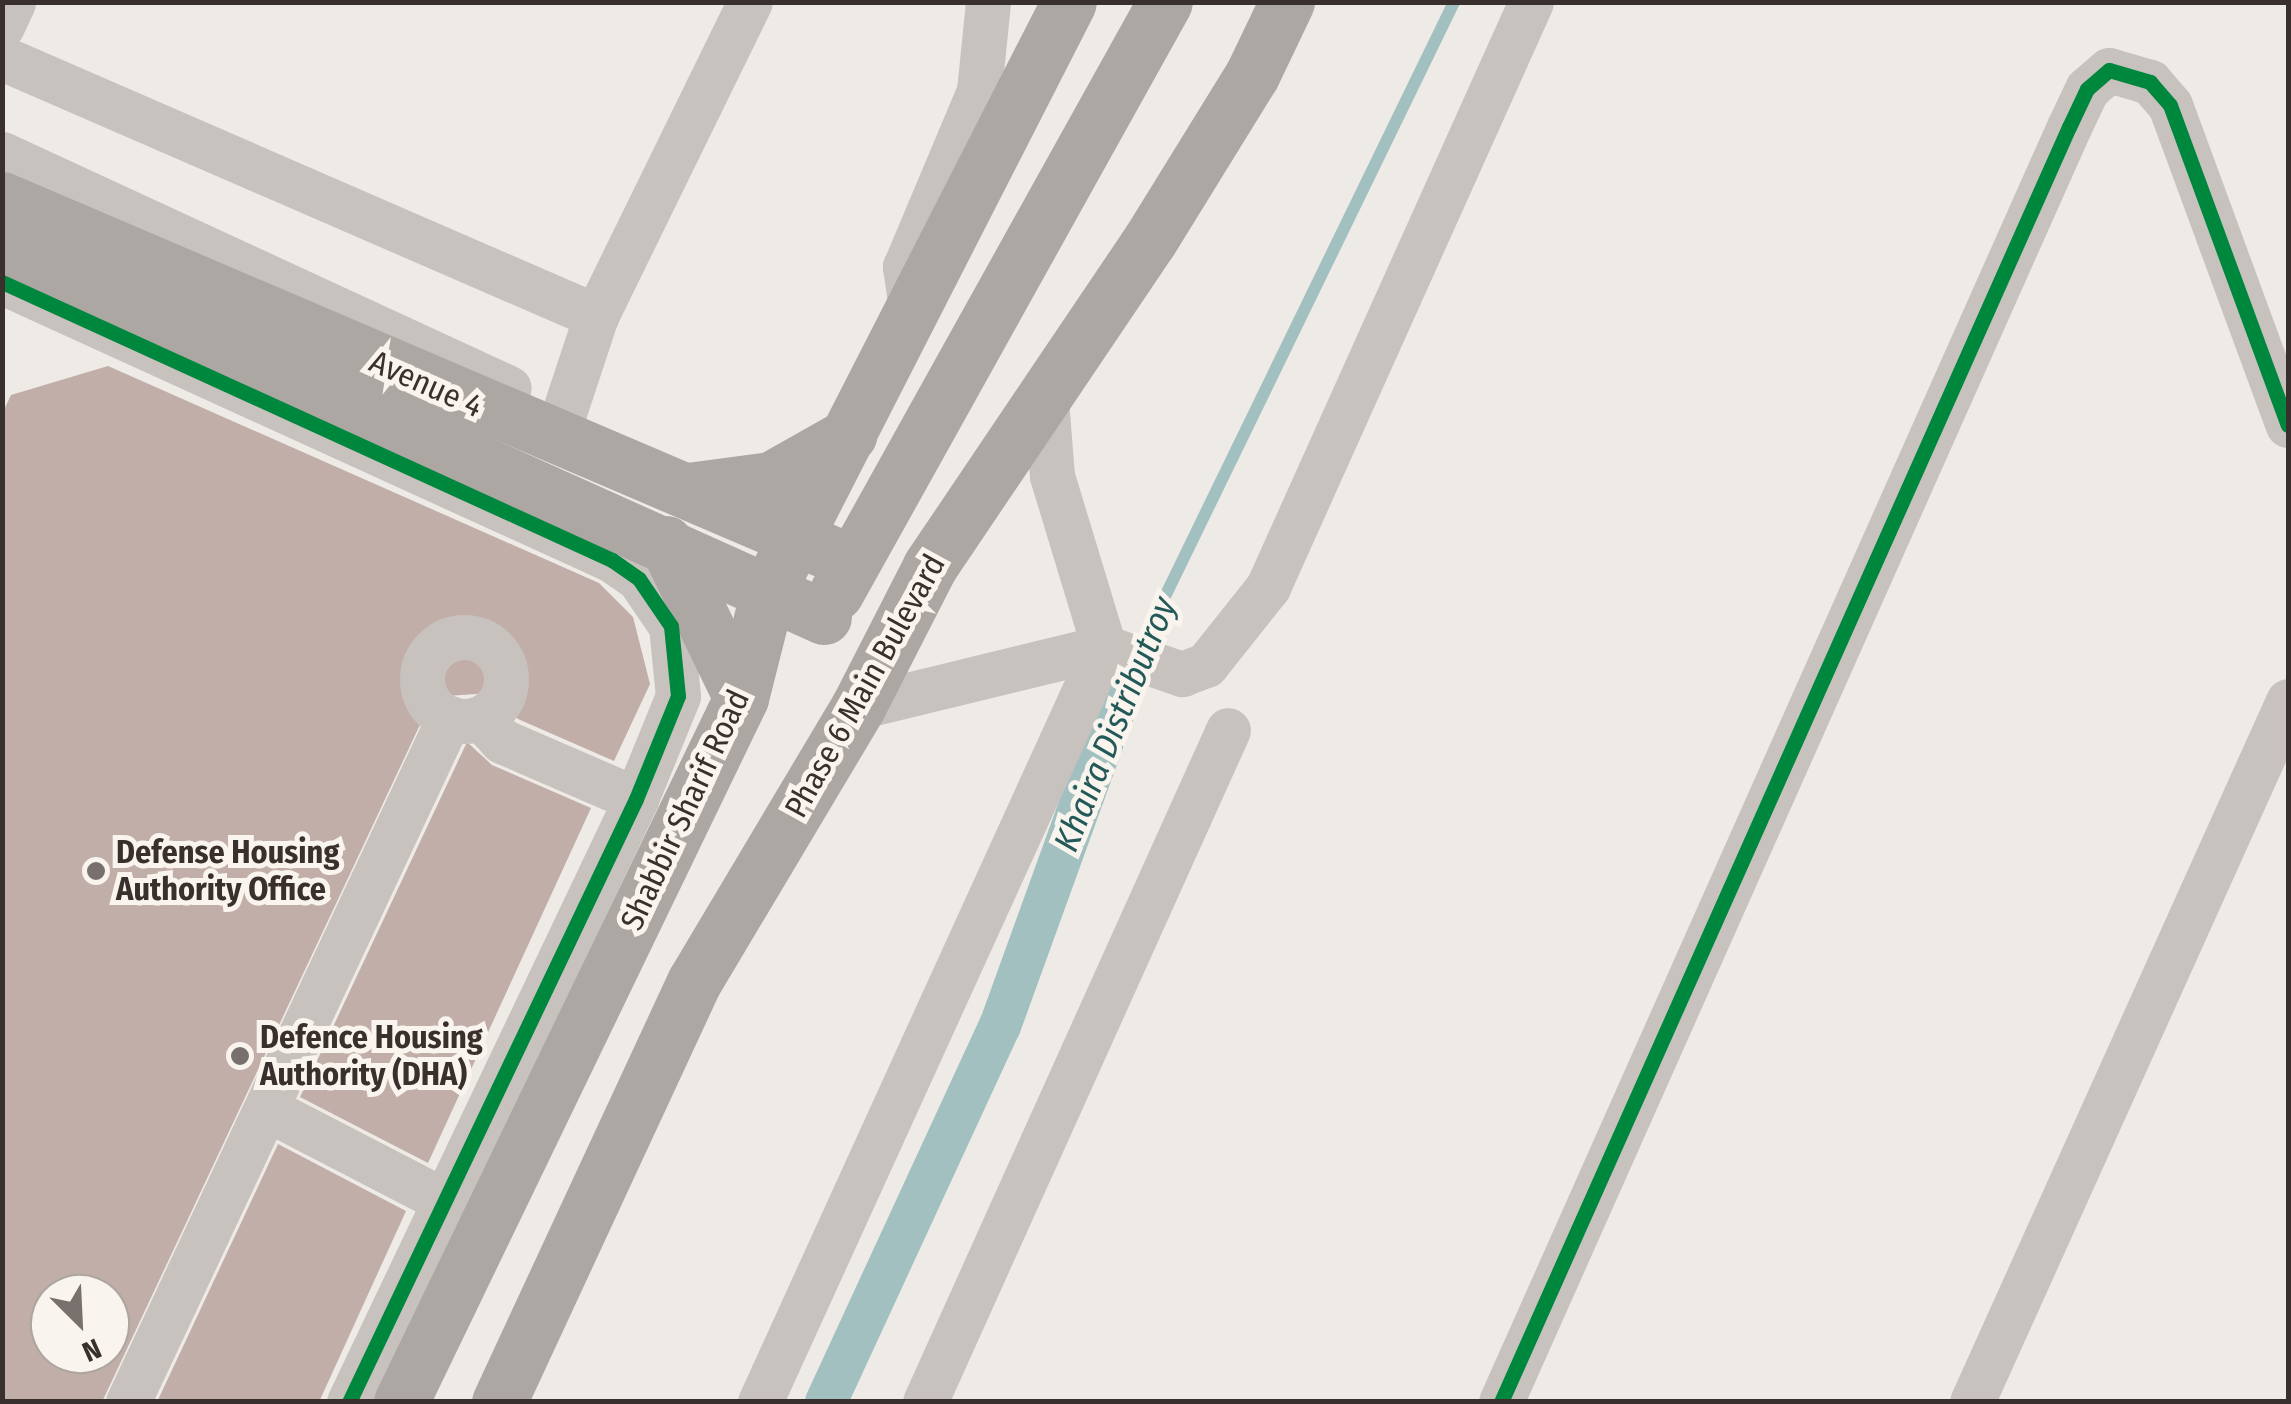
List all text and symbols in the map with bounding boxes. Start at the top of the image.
street label: Avenue 4 [364,342,488,426]
street label: Phase 6 Main Bulevard [777,548,953,824]
water label: Khaira Distributroy [1045,591,1185,857]
street label: Shabbir Sharif Road [613,684,757,936]
place label: Defense Housing Authority Office [116,834,339,909]
marker: Defense Housing Authority Office [85,860,107,882]
place label: Defence Housing Authority (DHA) [260,1019,483,1094]
marker: Defence Housing Authority (DHA) [229,1045,251,1067]
north arrow [30,1274,130,1374]
text: N [77,1332,106,1369]

